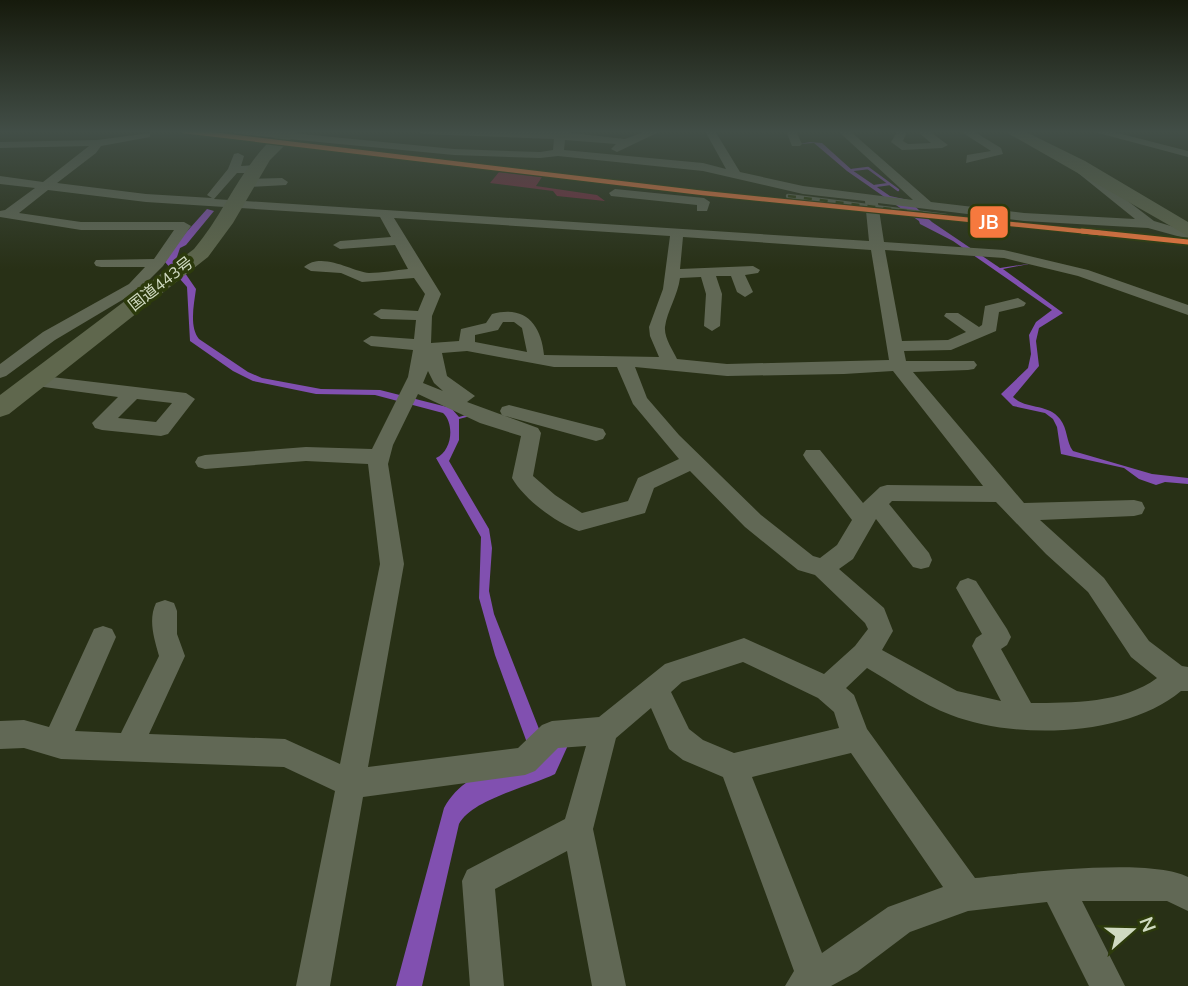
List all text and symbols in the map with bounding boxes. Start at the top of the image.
line badge: JB [969,205,1009,239]
text: JB [978,210,999,236]
street label: 国道443号 [124,252,198,316]
north arrow [1097,895,1167,965]
text: N [1132,913,1162,936]

